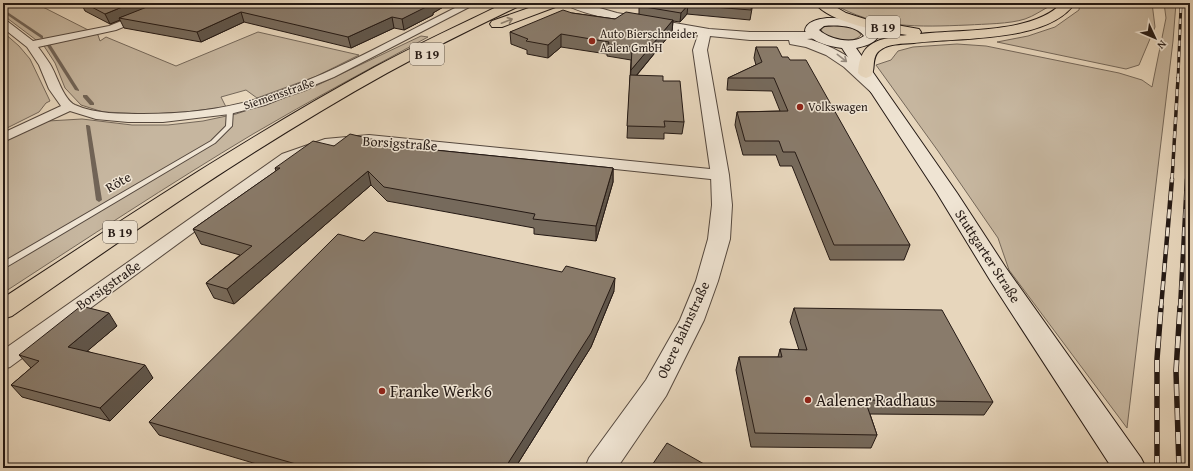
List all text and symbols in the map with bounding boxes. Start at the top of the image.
one-way arrow [500,16,512,24]
road number: B 19 [866,16,900,38]
north arrow [1135,18,1175,58]
place label: Auto Bierschneider Aalen GmbH [600,25,697,56]
marker: Auto Bierschneider Aalen GmbH [587,36,597,46]
text: N [1153,37,1171,54]
road number: B 19 [410,43,444,65]
one-way arrow [836,54,847,62]
street label: Siemensstraße [241,73,317,114]
place label: Volkswagen [808,98,868,115]
marker: Volkswagen [795,102,805,112]
street label: Borsigstraße [362,130,438,156]
street label: Röte [101,166,135,197]
street label: Stuttgarter Straße [950,205,1026,307]
road number: B 19 [103,221,137,243]
street label: Borsigstraße [72,255,145,315]
street label: Obere Bahnstraße [652,278,715,382]
place label: Franke Werk 6 [390,378,492,403]
marker: Franke Werk 6 [377,386,387,396]
place label: Aalener Radhaus [816,387,936,412]
marker: Aalener Radhaus [803,395,813,405]

